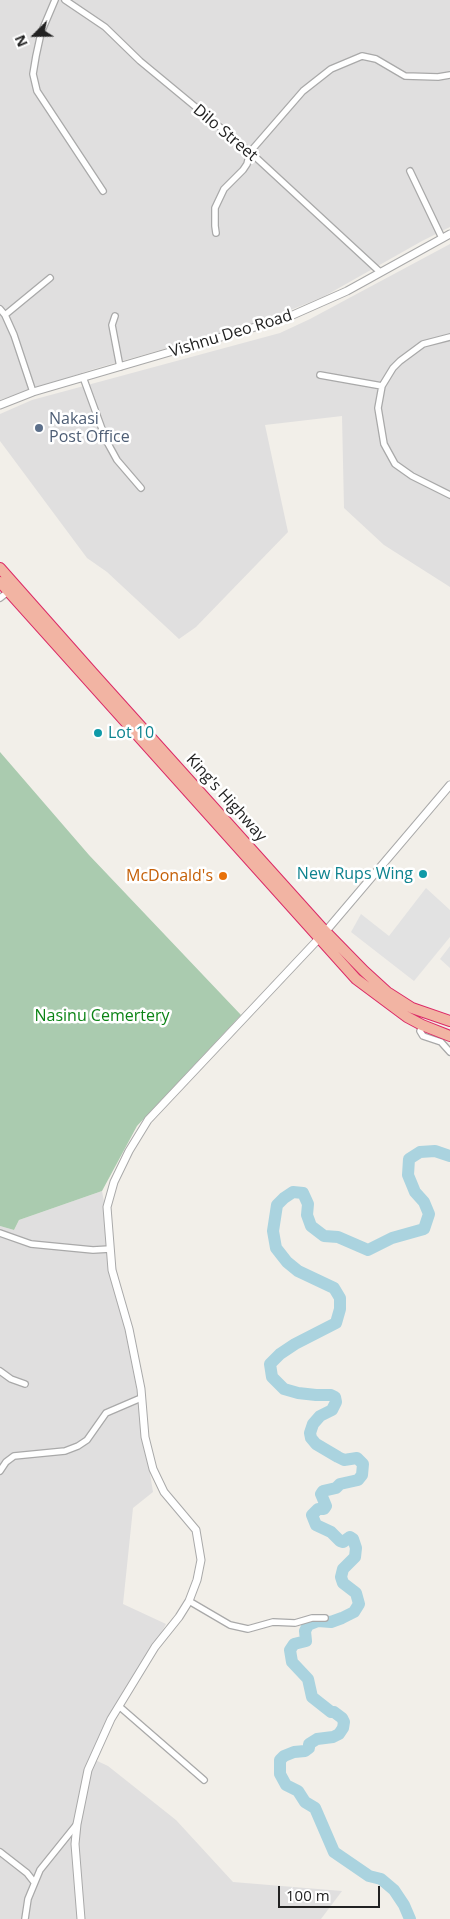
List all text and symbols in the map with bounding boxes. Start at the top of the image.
north arrow [10,10,60,60]
text: N [10,32,32,50]
street label: Dilo Street [189,101,261,165]
street label: Vishnu Deo Road [167,306,295,362]
place label: Nakasi Post Office [49,409,130,447]
marker: Nakasi Post Office [33,422,45,434]
place label: Lot 10 [108,723,154,743]
marker: Lot 10 [92,727,104,739]
street label: King's Highway [182,750,270,846]
place label: New Rups Wing [297,864,413,884]
place label: McDonald's [126,866,213,886]
marker: New Rups Wing [417,868,429,880]
marker: McDonald's [217,870,229,882]
park label: Nasinu Cemertery [34,1006,170,1026]
scale bar [280,1876,382,1908]
text: 100 m [286,1885,330,1905]

